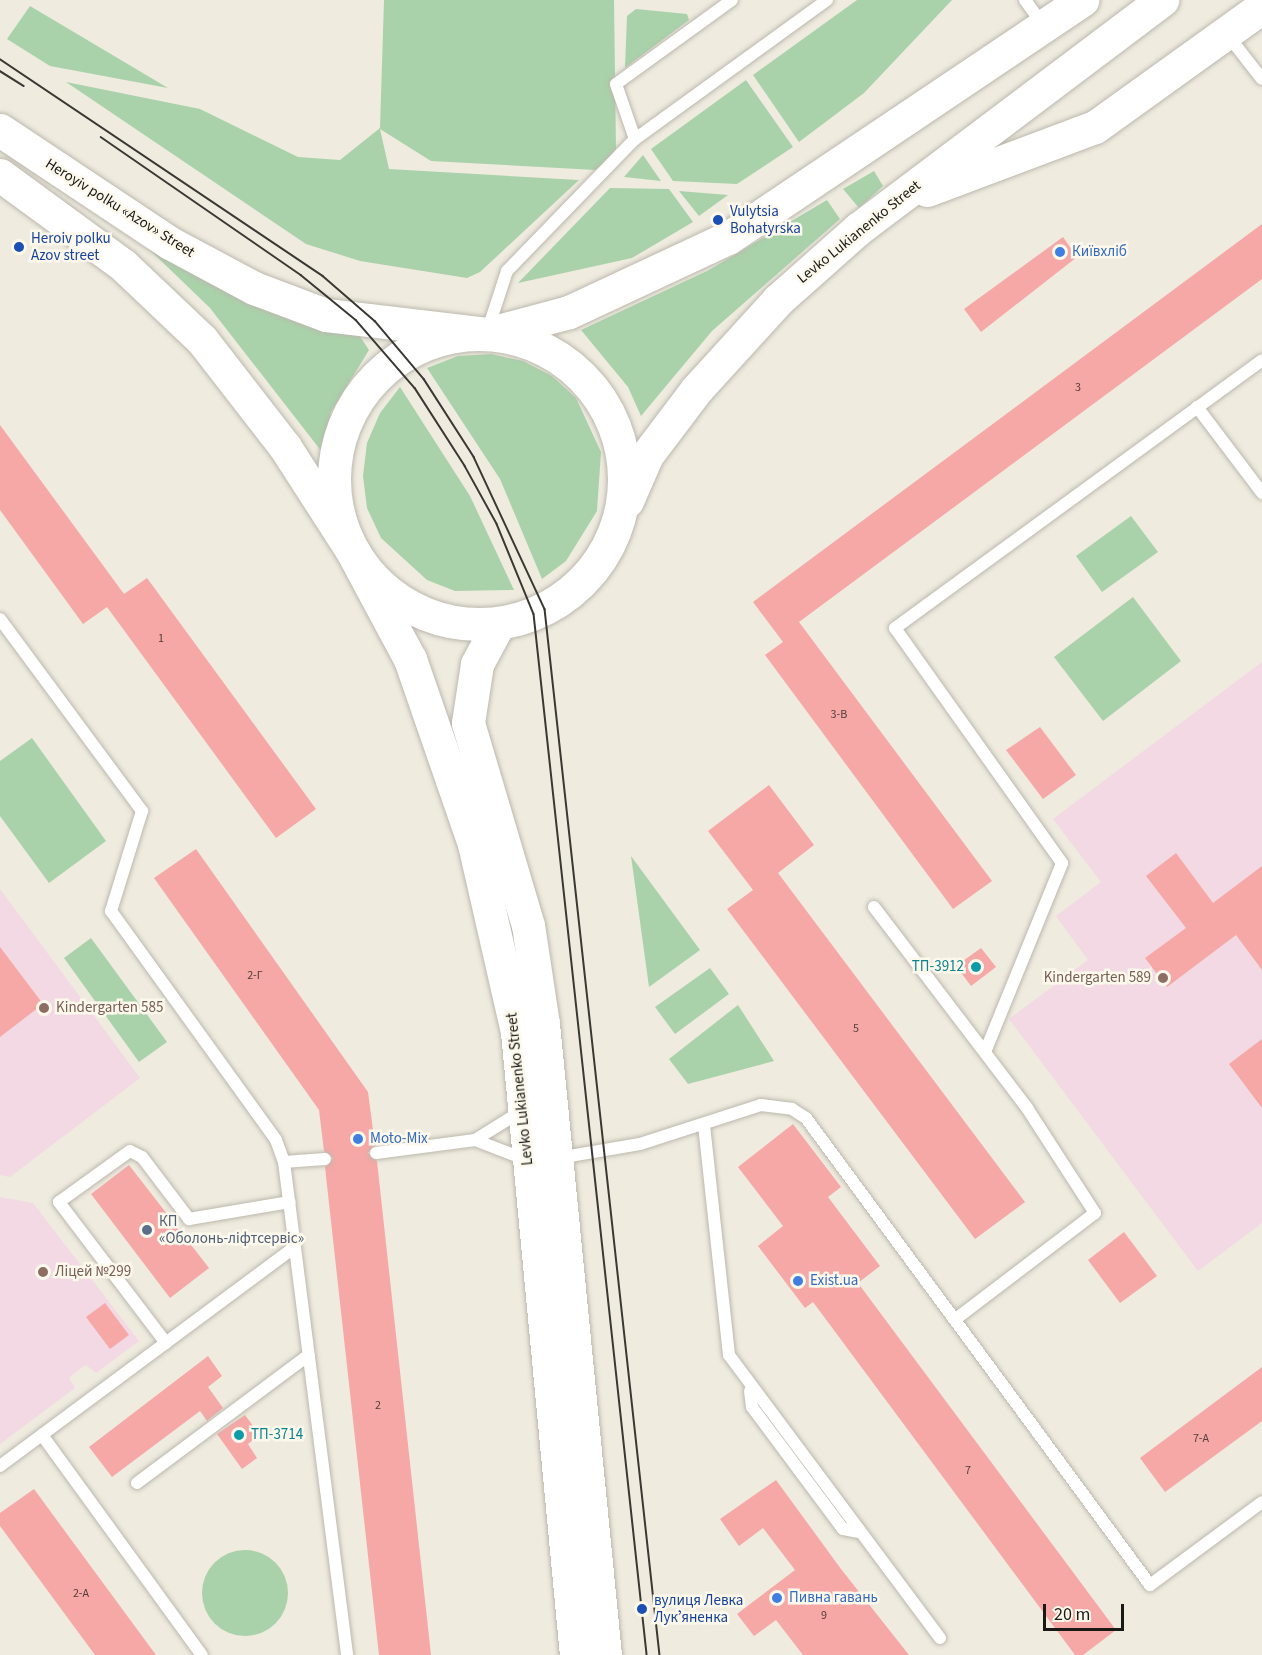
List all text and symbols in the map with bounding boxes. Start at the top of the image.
street label: Heroyiv polku «Azov» Street [42,155,198,261]
street label: Levko Lukianenko Street [794,177,924,287]
place label: Vulytsia Bohatyrska [730,202,801,237]
marker: Vulytsia Bohatyrska [711,213,725,227]
place label: Heroiv polku Azov street [31,229,111,264]
marker: Heroiv polku Azov street [12,240,26,254]
place label: Київхліб [1072,243,1127,261]
marker: Київхліб [1053,245,1067,259]
house number: 3 [1075,381,1081,395]
house number: 1 [158,632,164,646]
house number: 3-В [831,708,847,722]
place label: ТП-3912 [912,958,964,976]
marker: ТП-3912 [969,960,983,974]
house number: 2-Г [247,969,263,983]
place label: Kindergarten 589 [1044,969,1151,987]
marker: Kindergarten 589 [1156,971,1170,985]
place label: Kindergarten 585 [56,999,163,1017]
marker: Kindergarten 585 [37,1001,51,1015]
street label: Levko Lukianenko Street [503,1012,537,1166]
house number: 5 [853,1022,859,1036]
place label: Moto-Mix [370,1130,428,1148]
marker: Moto-Mix [351,1132,365,1146]
place label: КП «Оболонь-ліфтсервіс» [159,1212,304,1247]
marker: КП «Оболонь-ліфтсервіс» [140,1223,154,1237]
place label: Ліцей №299 [55,1263,131,1281]
marker: Ліцей №299 [36,1265,50,1279]
place label: Exist.ua [810,1272,858,1290]
marker: Exist.ua [791,1274,805,1288]
house number: 2 [375,1399,381,1413]
place label: ТП-3714 [251,1426,303,1444]
marker: ТП-3714 [232,1428,246,1442]
house number: 7-А [1193,1432,1209,1446]
house number: 7 [965,1464,971,1478]
house number: 2-А [73,1587,89,1601]
place label: Пивна гавань [789,1589,878,1607]
place label: вулиця Левка Лукʼяненка [654,1591,743,1626]
marker: Пивна гавань [770,1591,784,1605]
scale bar [1046,1592,1127,1630]
marker: вулиця Левка Лукʼяненка [635,1602,649,1616]
text: 20 m [1054,1602,1090,1627]
house number: 9 [821,1609,827,1623]

